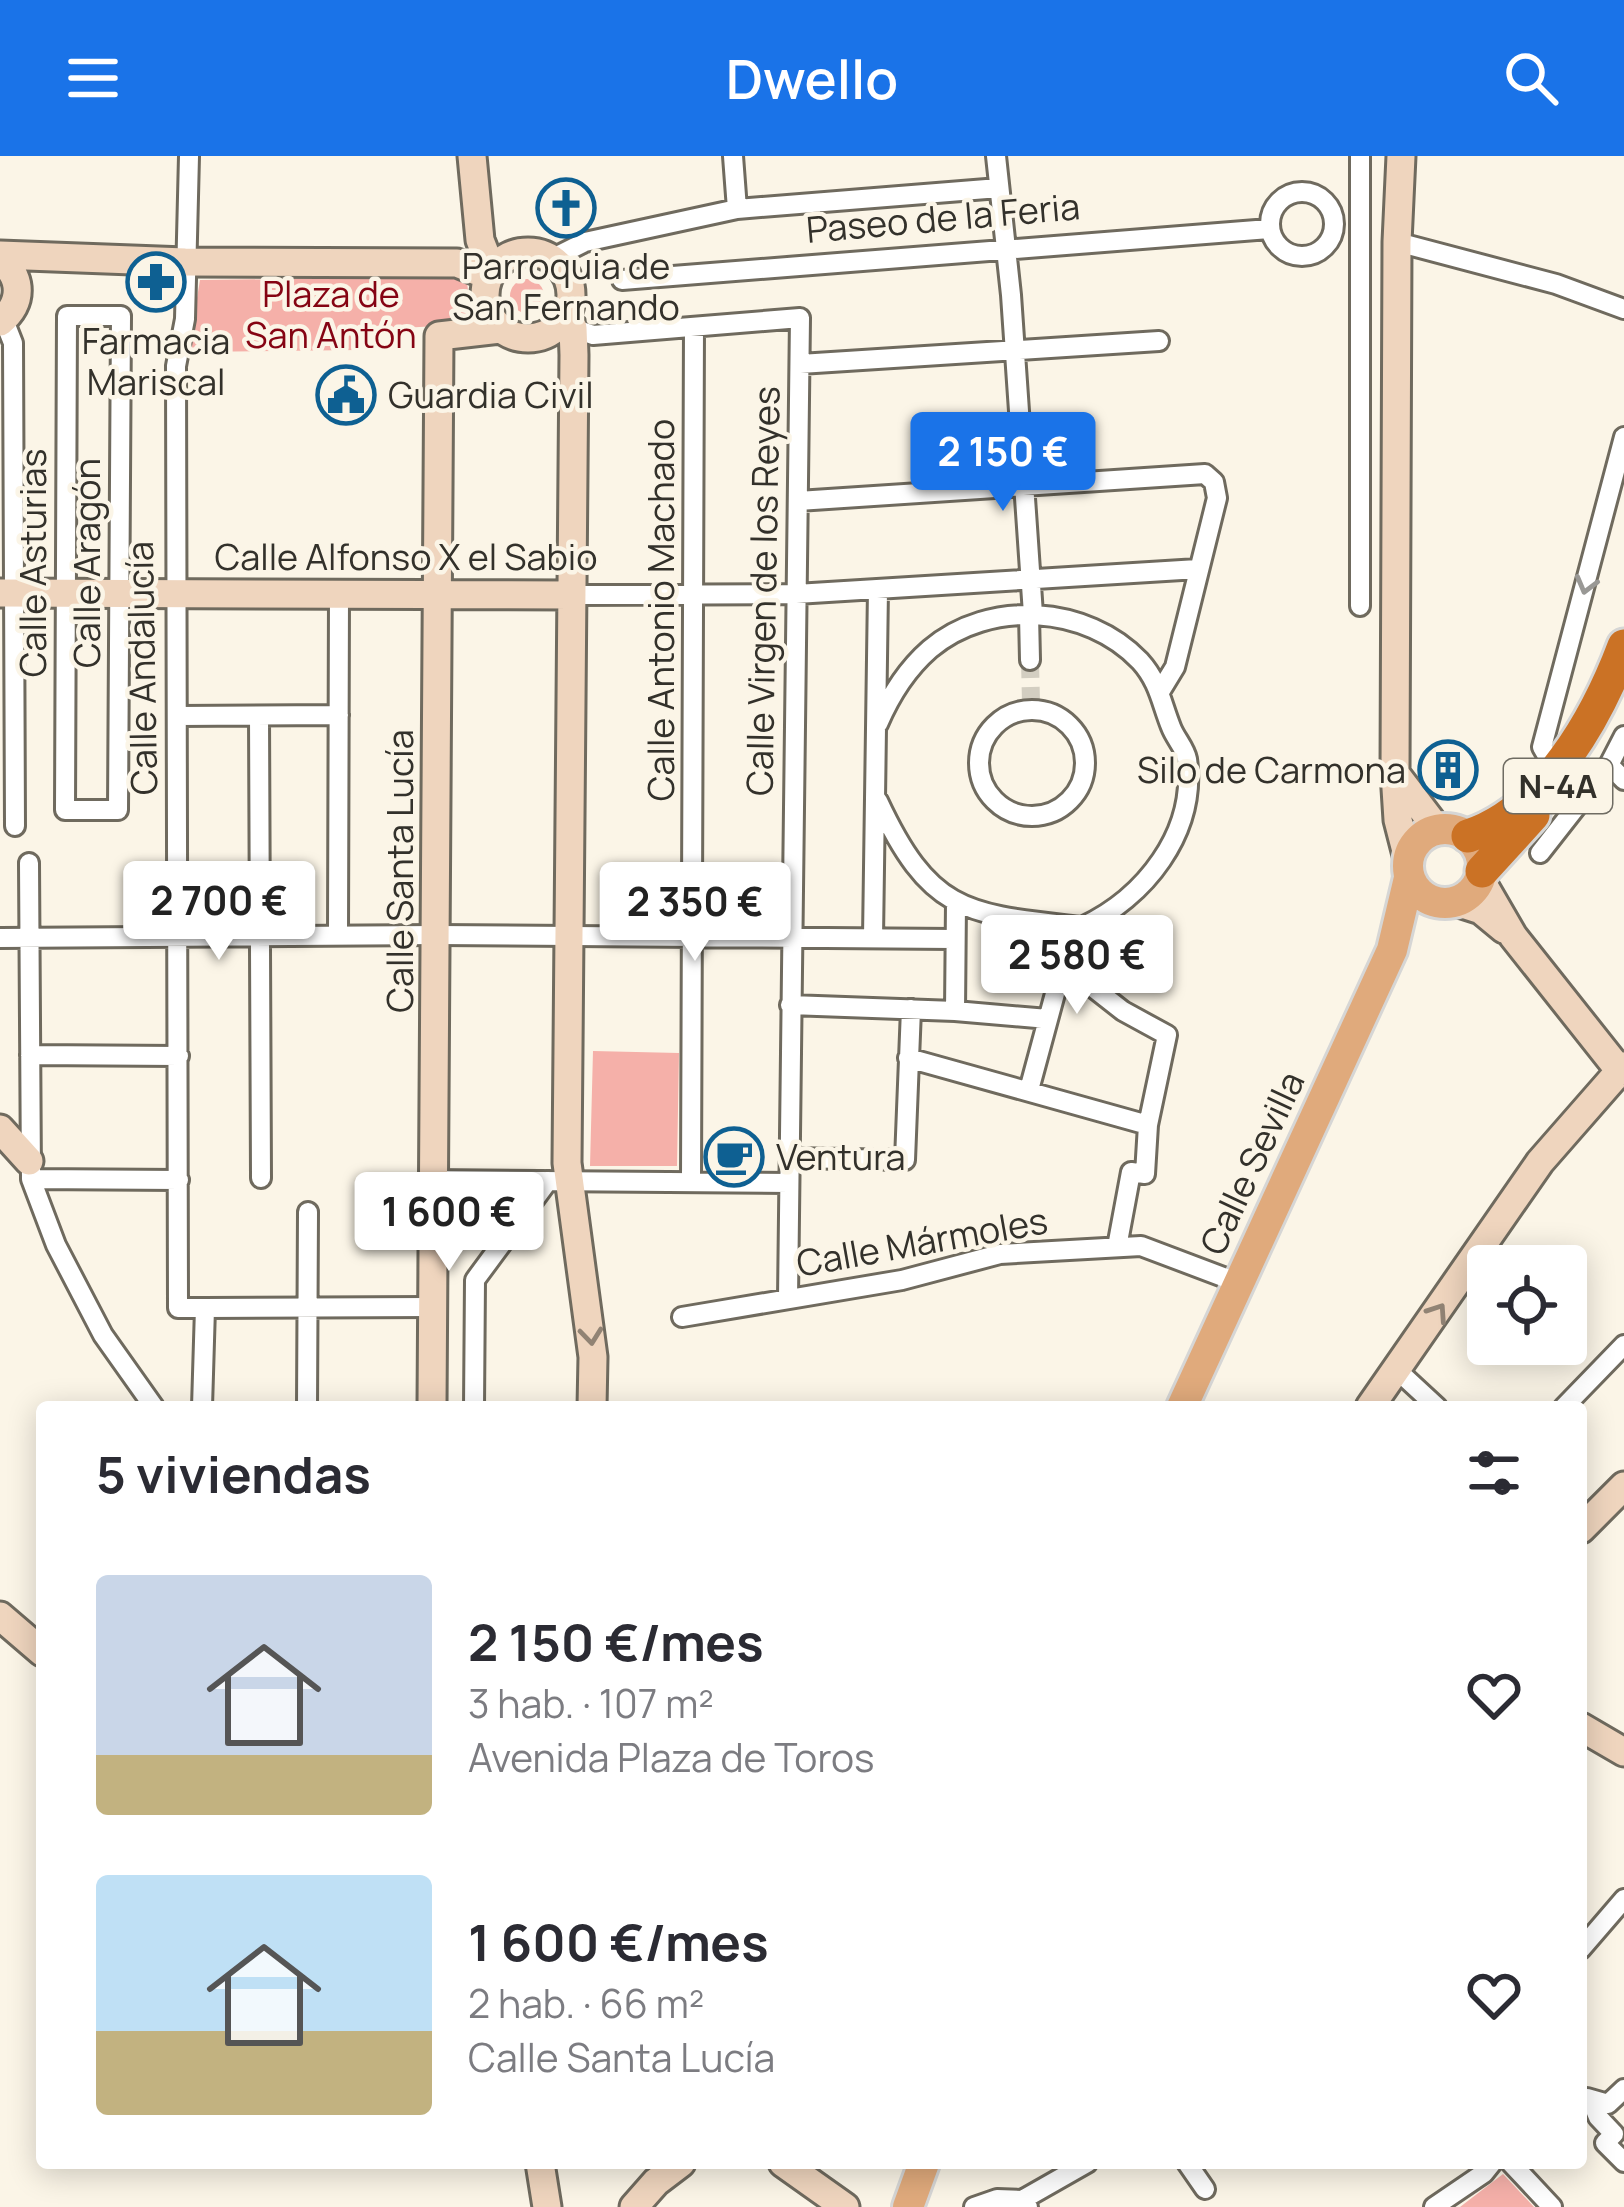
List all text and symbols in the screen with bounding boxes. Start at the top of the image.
text: Dwello [726,41,898,115]
icon: menu [60,45,126,111]
icon: search [1498,45,1564,111]
church icon: Parroquia de San Fernando [535,177,597,239]
street label: Paseo de la Feria [804,181,1082,254]
place label: Parroquia de San Fernando [452,241,680,331]
pharmacy icon: Farmacia Mariscal [125,251,187,313]
park label: Plaza de San Antón [245,269,417,359]
place label: Farmacia Mariscal [82,316,230,406]
public building icon: Guardia Civil [315,364,377,426]
place label: Guardia Civil [388,370,594,419]
street label: Calle Virgen de los Reyes [734,386,791,796]
pin: 2 150 € [892,412,1114,514]
street label: Calle Antonio Machado [636,419,685,801]
text: 2 150 € [937,424,1069,478]
street label: Calle Asturias [8,449,57,677]
street label: Calle Aragón [62,458,111,668]
street label: Calle Alfonso X el Sabio [214,532,598,581]
street label: Calle Andalucía [115,541,168,795]
one-way arrow [1575,575,1600,595]
street label: Calle Santa Lucía [375,729,424,1013]
building icon: Silo de Carmona [1417,739,1479,801]
place label: Silo de Carmona [1137,745,1406,794]
road number: N-4A [1504,759,1612,813]
pin: 2 700 € [108,861,330,963]
pin: 2 350 € [584,862,806,964]
text: 2 700 € [150,873,288,927]
text: 2 350 € [627,874,763,928]
pin: 2 580 € [966,915,1188,1017]
text: 2 580 € [1008,927,1146,981]
street label: Calle Sevilla [1188,1063,1315,1262]
cafe icon: Ventura [703,1126,765,1188]
place label: Ventura [776,1132,906,1181]
pin: 1 600 € [338,1172,560,1274]
text: 1 600 € [382,1184,516,1238]
street label: Calle Mármoles [793,1195,1051,1288]
map controls [1467,1245,1587,1365]
button: locate [1467,1245,1587,1365]
one-way arrow [1423,1303,1445,1325]
one-way arrow [577,1326,603,1345]
text: 5 viviendas [96,1439,371,1508]
icon: filters [1461,1440,1527,1506]
text: 2 150 €/mes [468,1607,764,1676]
icon: home [192,1623,336,1767]
icon: heart [1461,1662,1527,1728]
text: 3 hab. · 107 m² [468,1676,714,1730]
text: Avenida Plaza de Toros [468,1730,874,1784]
text: 1 600 €/mes [468,1907,769,1976]
icon: home [192,1923,336,2067]
icon: heart [1461,1962,1527,2028]
text: 2 hab. · 66 m² [468,1976,704,2030]
text: Calle Santa Lucía [468,2030,775,2084]

